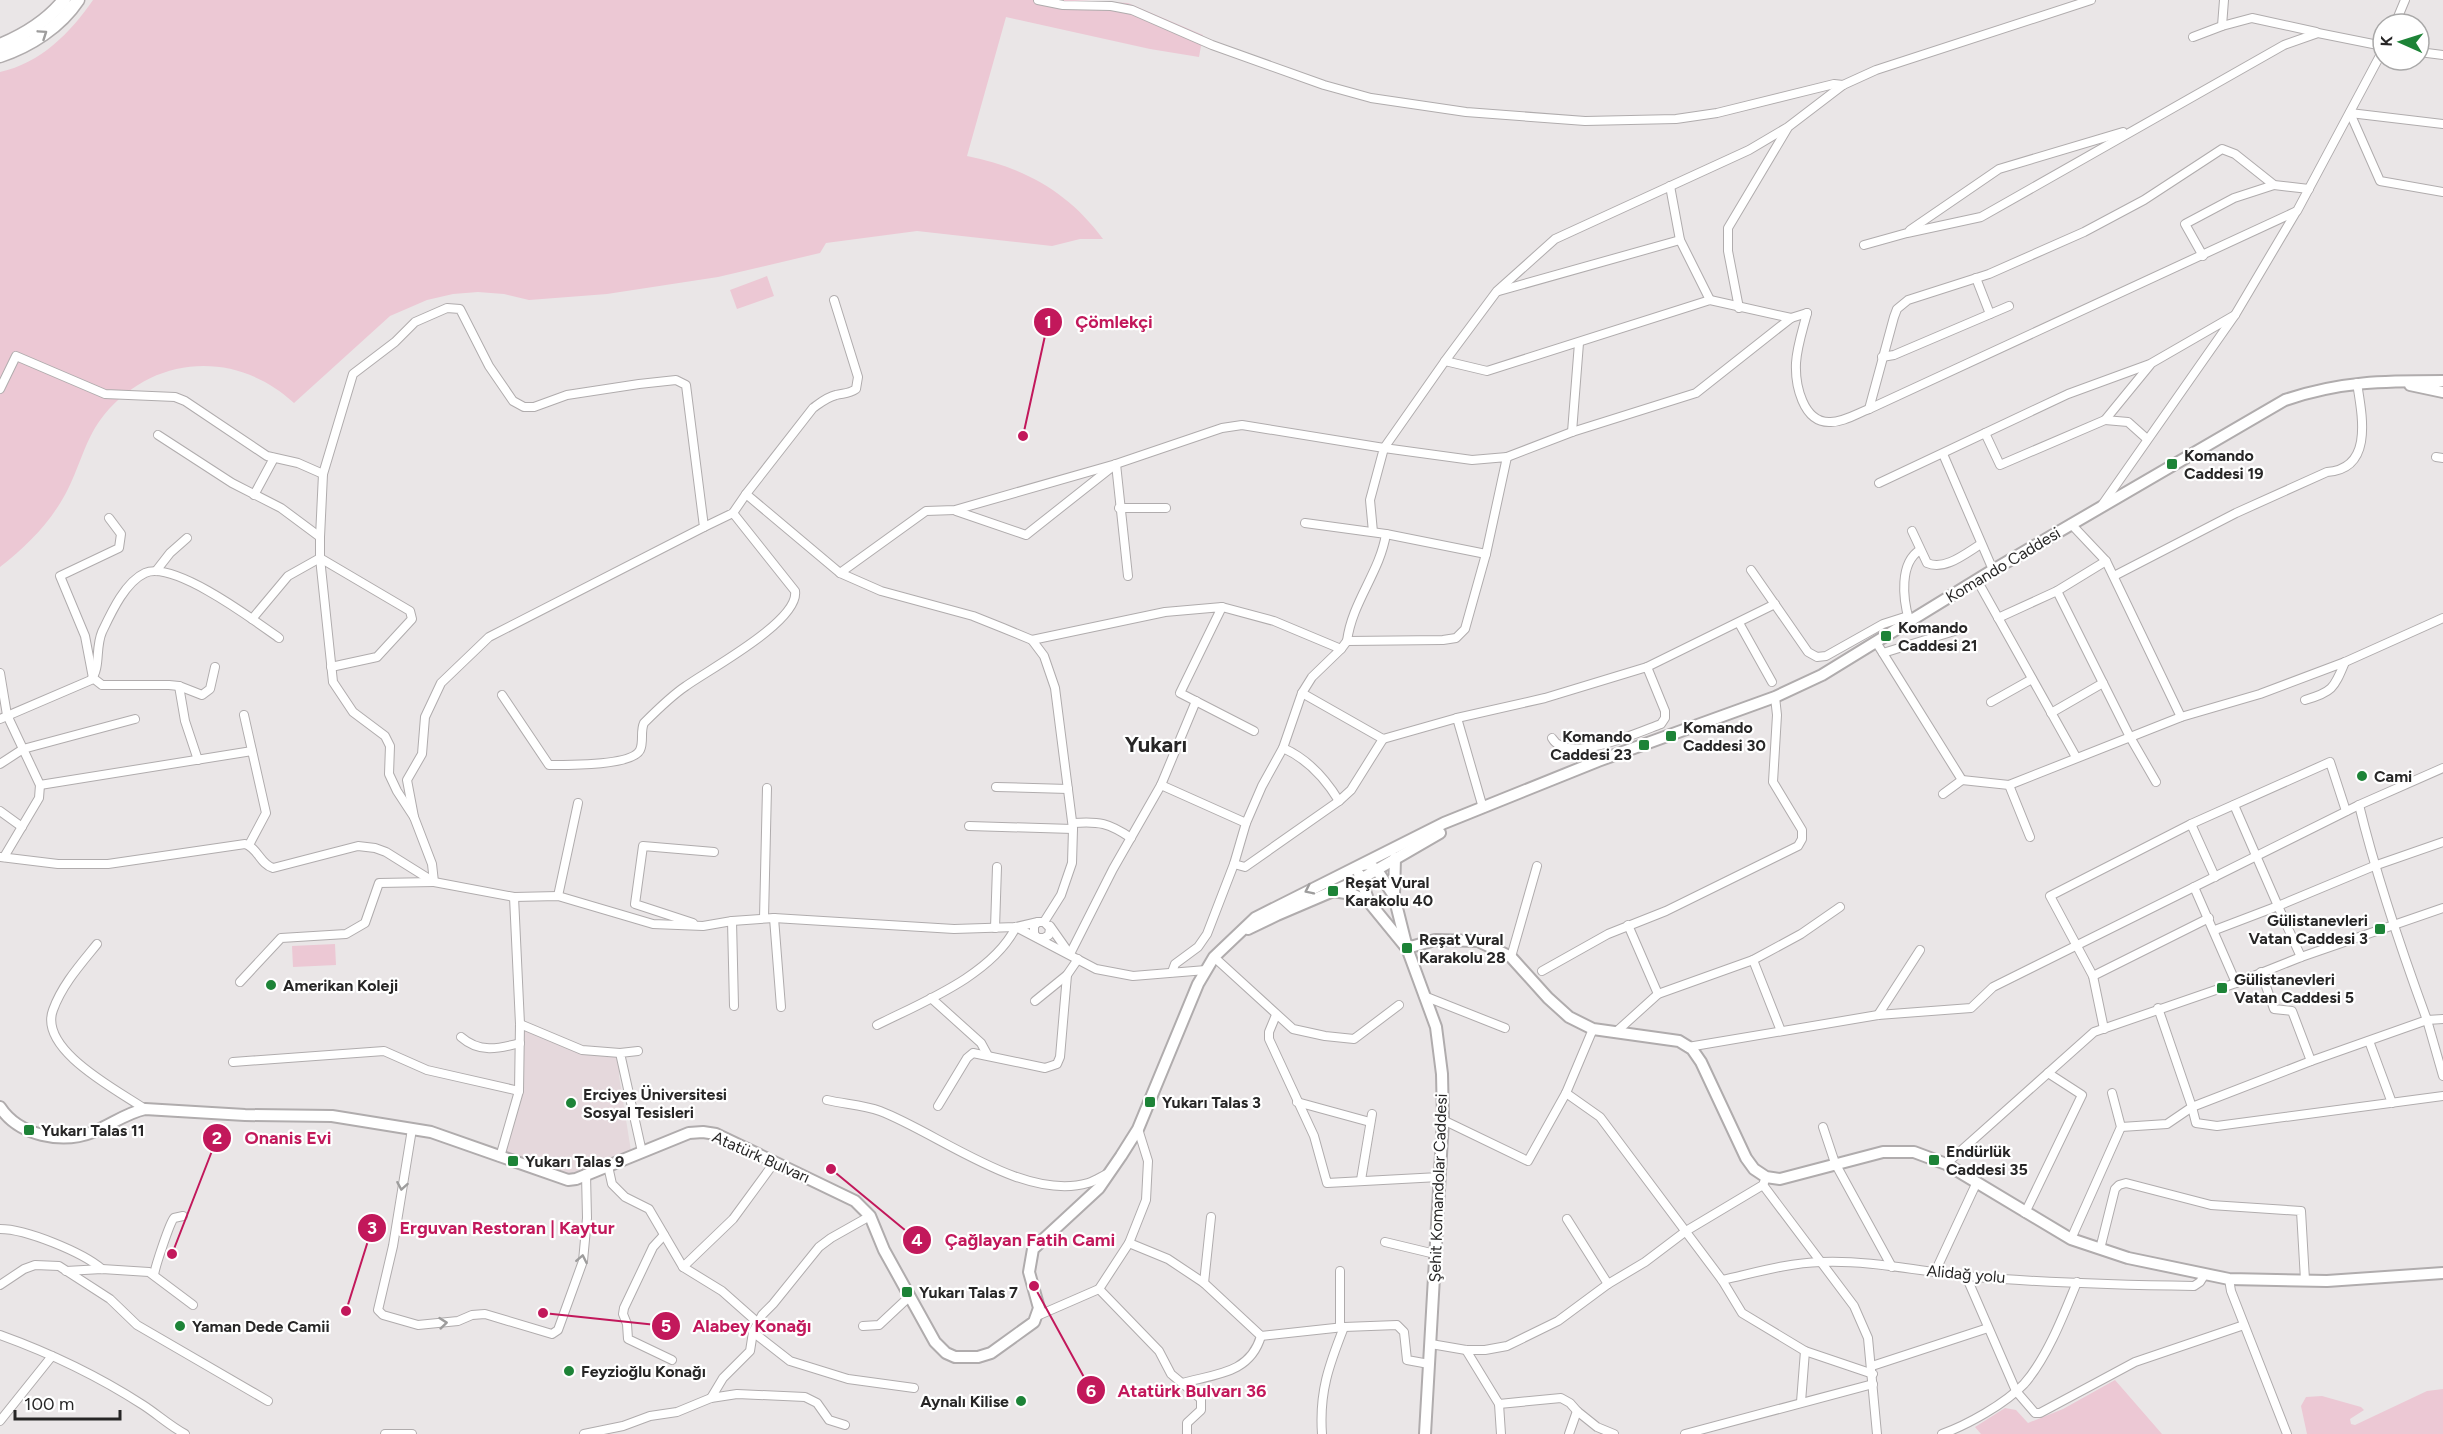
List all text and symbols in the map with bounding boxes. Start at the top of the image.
north arrow [2371,12,2431,72]
one-way arrow [36,30,47,41]
text: K [2377,35,2396,47]
callout: Çömlekçi [1033,304,1164,340]
text: 1 [1044,311,1052,333]
text: Çömlekçi [1075,311,1153,333]
place label: Komando Caddesi 19 [2184,446,2264,483]
marker: Komando Caddesi 19 [2165,457,2179,471]
street label: Komando Caddesi [1942,523,2064,607]
place label: Komando Caddesi 21 [1898,618,1978,655]
marker: Komando Caddesi 21 [1879,629,1893,643]
place label: Komando Caddesi 30 [1683,718,1766,755]
place label: Komando Caddesi 23 [1550,727,1632,764]
marker: Komando Caddesi 30 [1664,729,1678,743]
district label: Yukarı [1125,731,1187,758]
marker: Komando Caddesi 23 [1637,738,1651,752]
place label: Cami [2374,767,2412,786]
marker: Cami [2355,769,2369,783]
place label: Reşat Vural Karakolu 40 [1345,873,1433,910]
one-way arrow [1305,882,1316,894]
marker: Reşat Vural Karakolu 40 [1326,884,1340,898]
place label: Gülistanevleri Vatan Caddesi 3 [2248,911,2368,948]
marker: Gülistanevleri Vatan Caddesi 3 [2373,922,2387,936]
place label: Reşat Vural Karakolu 28 [1419,930,1506,967]
marker: Reşat Vural Karakolu 28 [1400,941,1414,955]
place label: Gülistanevleri Vatan Caddesi 5 [2234,970,2354,1007]
place label: Amerikan Koleji [283,976,398,995]
marker: Amerikan Koleji [264,978,278,992]
marker: Gülistanevleri Vatan Caddesi 5 [2215,981,2229,995]
place label: Erciyes Üniversitesi Sosyal Tesisleri [583,1085,727,1122]
place label: Yukarı Talas 3 [1162,1093,1261,1112]
street label: Şehit Komandolar Caddesi [1425,1093,1451,1283]
marker: Yukarı Talas 3 [1143,1095,1157,1109]
marker: Erciyes Üniversitesi Sosyal Tesisleri [564,1096,578,1110]
callout: Onanis Evi [202,1120,343,1156]
place label: Yukarı Talas 11 [41,1121,144,1140]
marker: Yukarı Talas 11 [22,1123,36,1137]
text: 2 [212,1127,222,1149]
text: Onanis Evi [245,1127,331,1149]
street label: Atatürk Bulvarı [709,1127,813,1187]
place label: Endürlük Caddesi 35 [1946,1142,2028,1179]
place label: Yukarı Talas 9 [525,1152,624,1171]
marker: Endürlük Caddesi 35 [1927,1153,1941,1167]
marker: Yukarı Talas 9 [506,1154,520,1168]
one-way arrow [396,1182,408,1191]
callout: Erguvan Restoran | Kaytur [357,1210,626,1246]
text: 3 [367,1217,377,1239]
text: Erguvan Restoran | Kaytur [399,1217,615,1239]
callout: Çağlayan Fatih Cami [902,1222,1127,1258]
text: 4 [911,1229,923,1251]
text: Çağlayan Fatih Cami [945,1229,1115,1251]
one-way arrow [575,1255,588,1265]
street label: Alidağ yolu [1926,1261,2006,1287]
place label: Yukarı Talas 7 [919,1283,1018,1302]
marker: Yukarı Talas 7 [900,1285,914,1299]
callout: Alabey Konağı [651,1308,824,1344]
text: 5 [661,1315,671,1337]
text: Alabey Konağı [692,1315,812,1337]
place label: Yaman Dede Camii [192,1317,330,1336]
one-way arrow [439,1317,448,1330]
marker: Yaman Dede Camii [173,1319,187,1333]
place label: Feyzioğlu Konağı [581,1362,706,1381]
marker: Feyzioğlu Konağı [562,1364,576,1378]
callout: Atatürk Bulvarı 36 [1076,1372,1279,1408]
text: 6 [1086,1380,1096,1402]
text: Atatürk Bulvarı 36 [1117,1380,1267,1402]
scale bar [15,1383,120,1421]
place label: Aynalı Kilise [920,1392,1009,1411]
text: 100 m [24,1393,74,1415]
marker: Aynalı Kilise [1014,1394,1028,1408]

